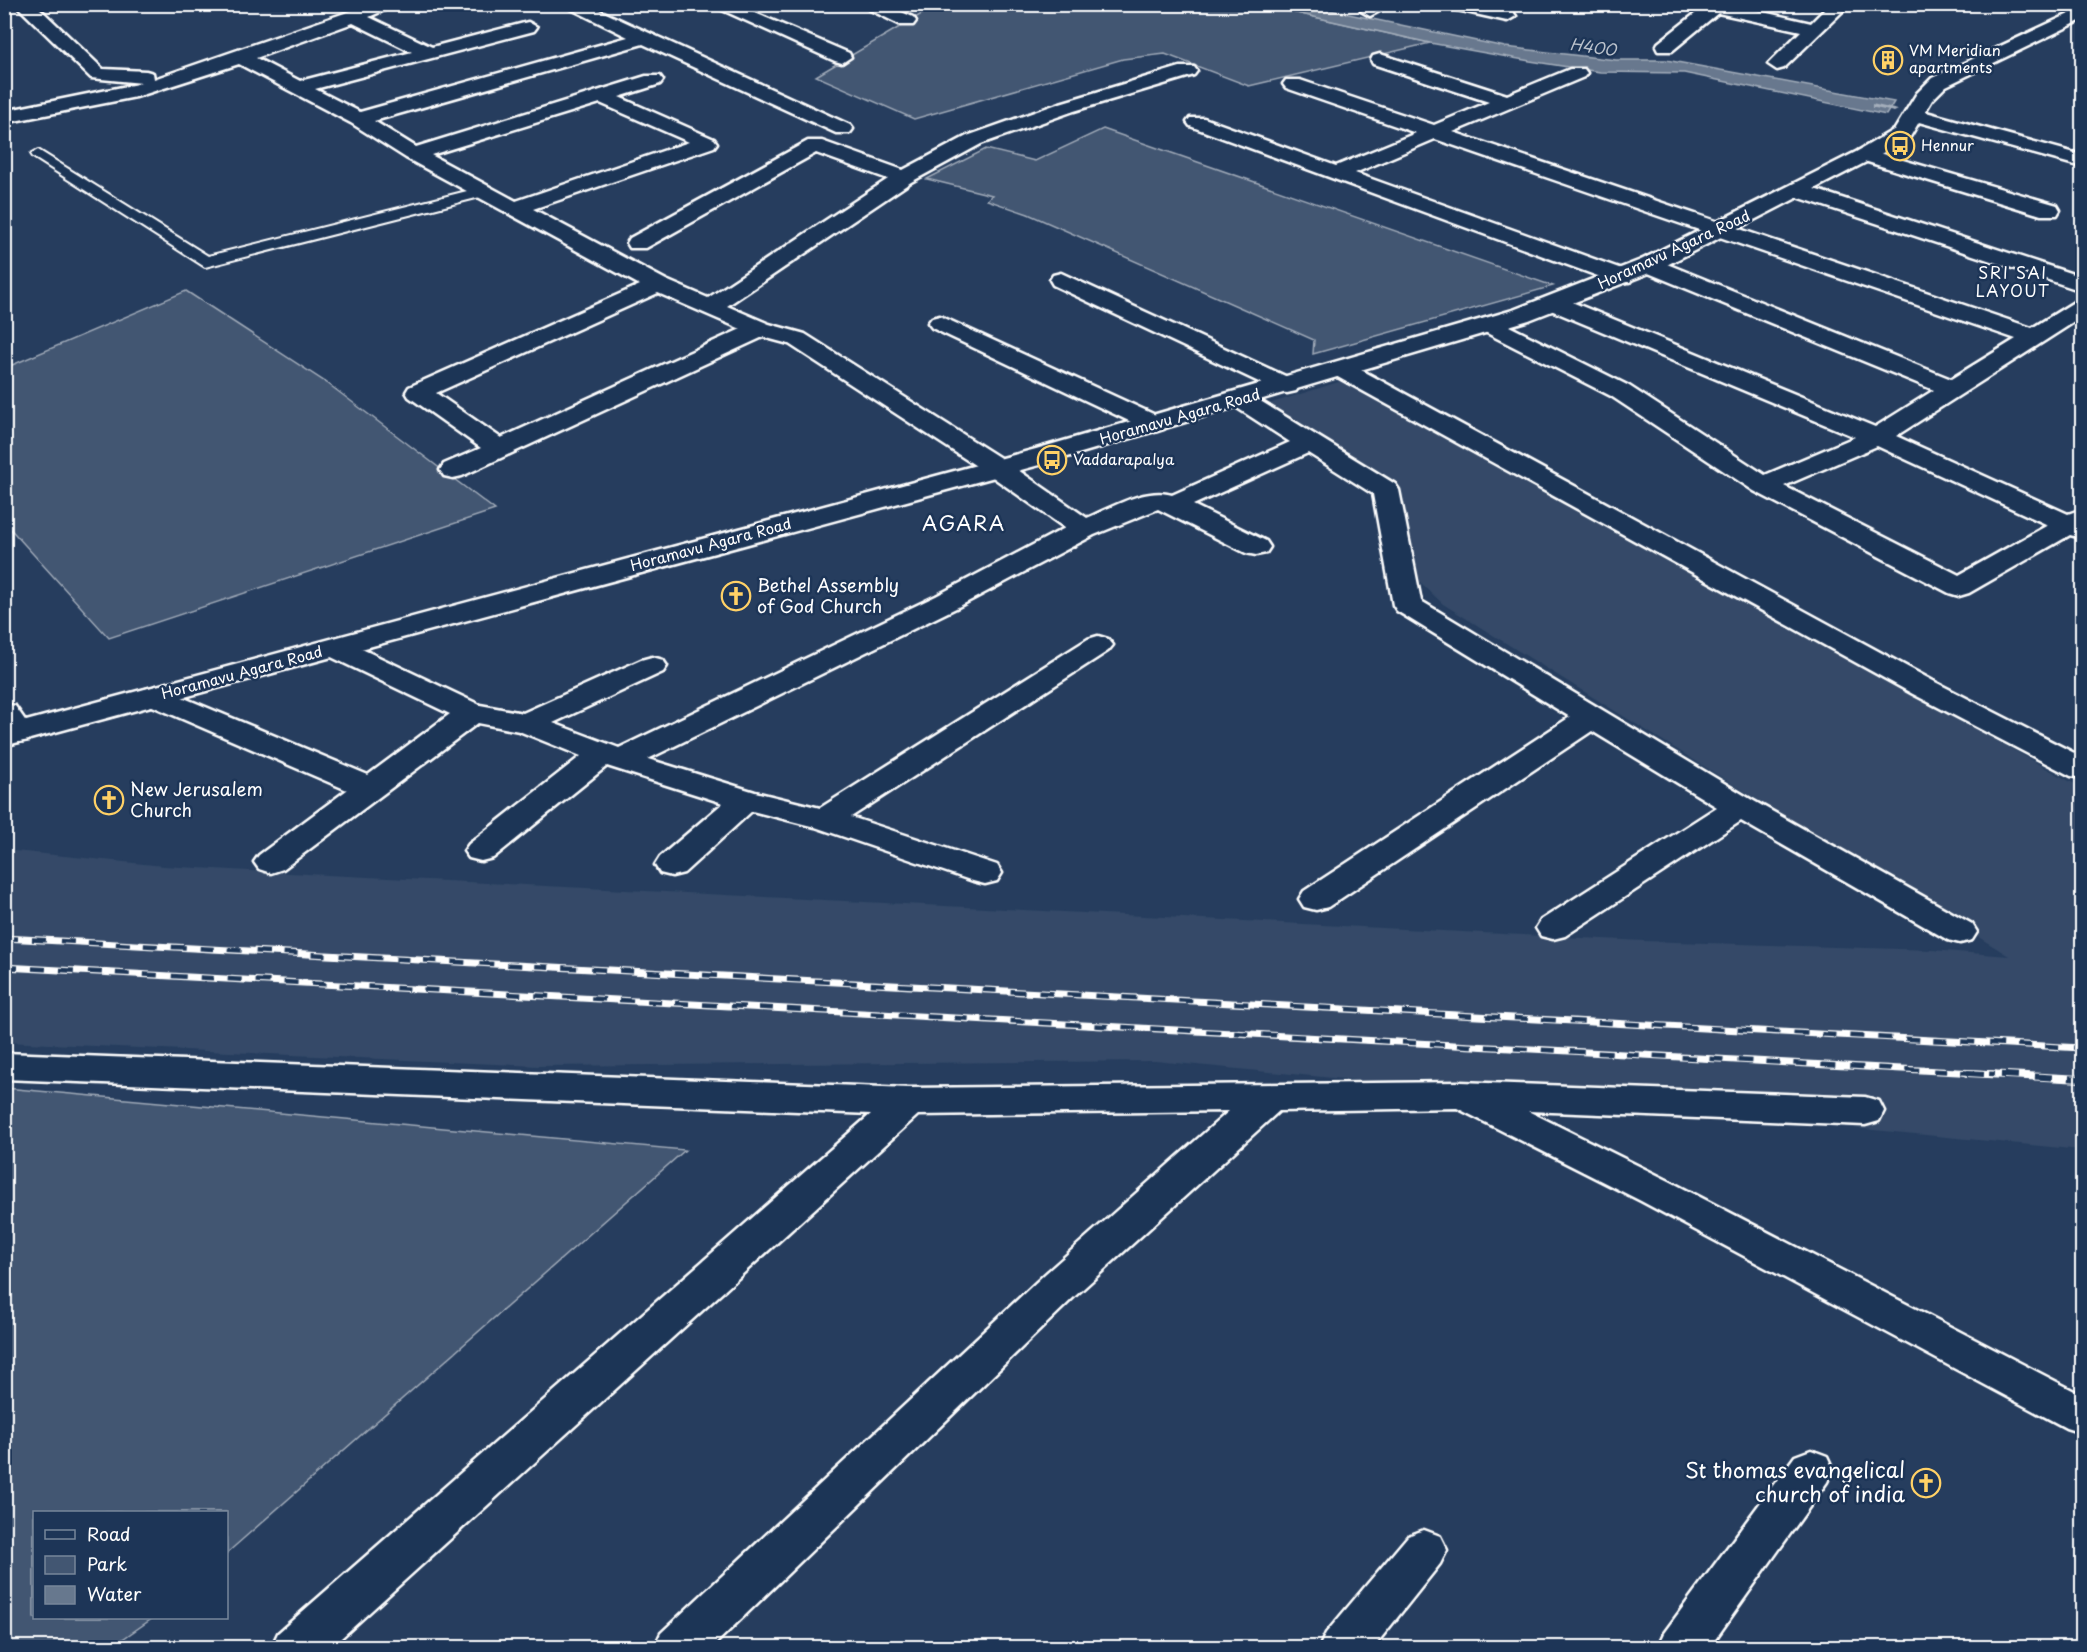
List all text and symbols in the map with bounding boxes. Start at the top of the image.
water label: H400 [1569,31,1619,61]
place label: VM Meridian apartments [1909,38,2001,78]
building icon: VM Meridian apartments [1872,44,1904,76]
bus stop icon: Hennur [1884,130,1916,162]
place label: Hennur [1921,133,1974,156]
street label: Horamavu Agara Road [1593,203,1753,294]
district label: SRI SAI LAYOUT [1975,260,2051,302]
street label: Horamavu Agara Road [1097,382,1263,449]
bus stop icon: Vaddarapalya [1036,444,1068,476]
place label: Vaddarapalya [1073,447,1175,470]
district label: AGARA [922,508,1006,538]
street label: Horamavu Agara Road [627,511,794,576]
place label: Bethel Assembly of God Church [757,571,899,619]
church icon: Bethel Assembly of God Church [720,580,752,612]
street label: Horamavu Agara Road [158,639,325,704]
place label: New Jerusalem Church [130,775,263,823]
church icon: New Jerusalem Church [93,784,125,816]
place label: St thomas evangelical church of india [1685,1453,1906,1509]
church icon: St thomas evangelical church of india [1910,1467,1942,1499]
legend [33,1511,228,1619]
text: Road [87,1520,131,1547]
text: Park [87,1550,127,1577]
text: Water [87,1580,142,1607]

